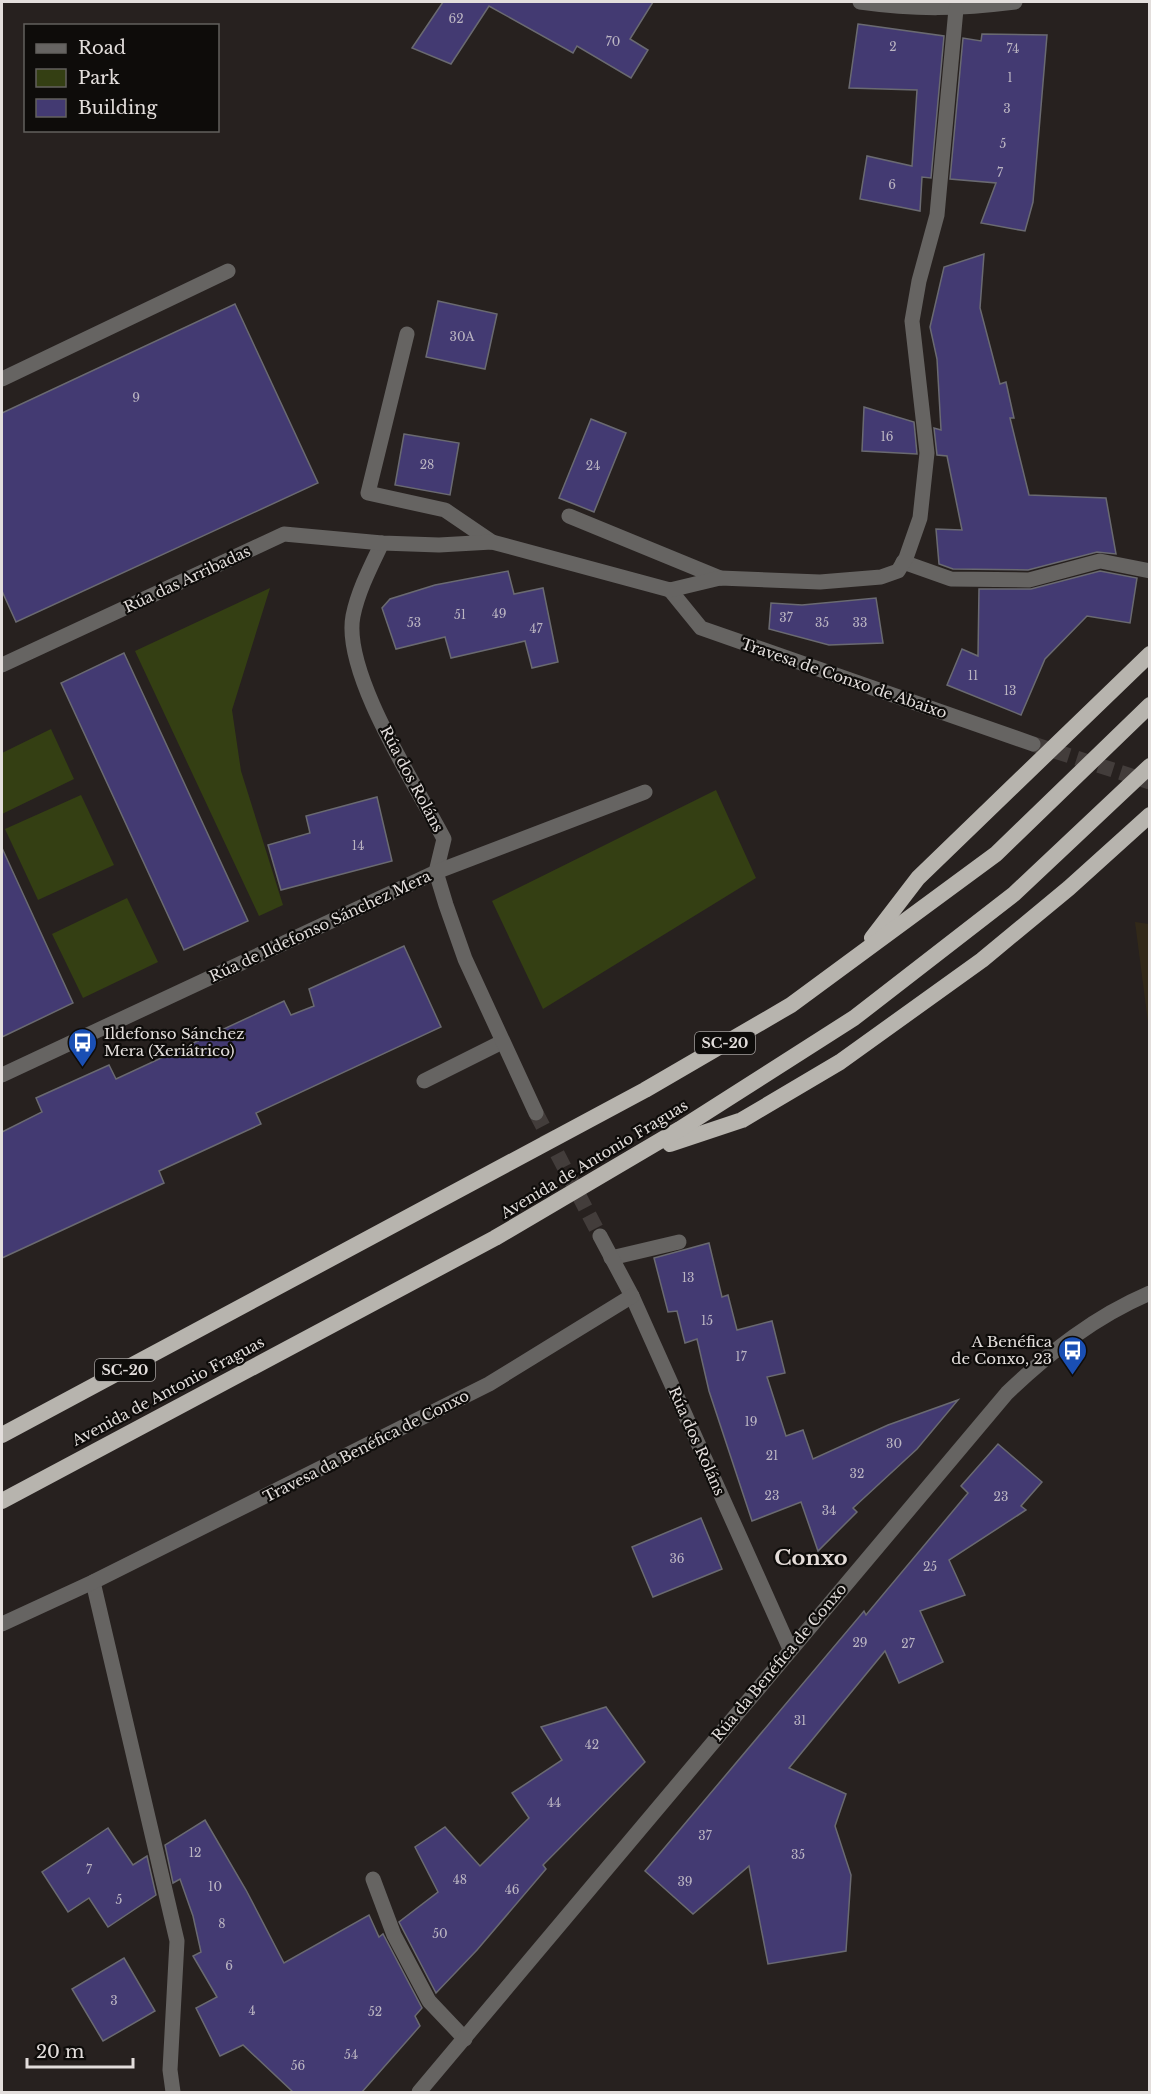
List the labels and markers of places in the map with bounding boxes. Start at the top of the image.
place label: Ildefonso Sánchez Mera (Xeriátrico) [104,1024,245,1060]
bus stop icon: Ildefonso Sánchez Mera (Xeriátrico) [67,1026,99,1068]
place label: A Benéfica de Conxo, 23 [951,1332,1053,1368]
bus stop icon: A Benéfica de Conxo, 23 [1057,1334,1089,1376]

